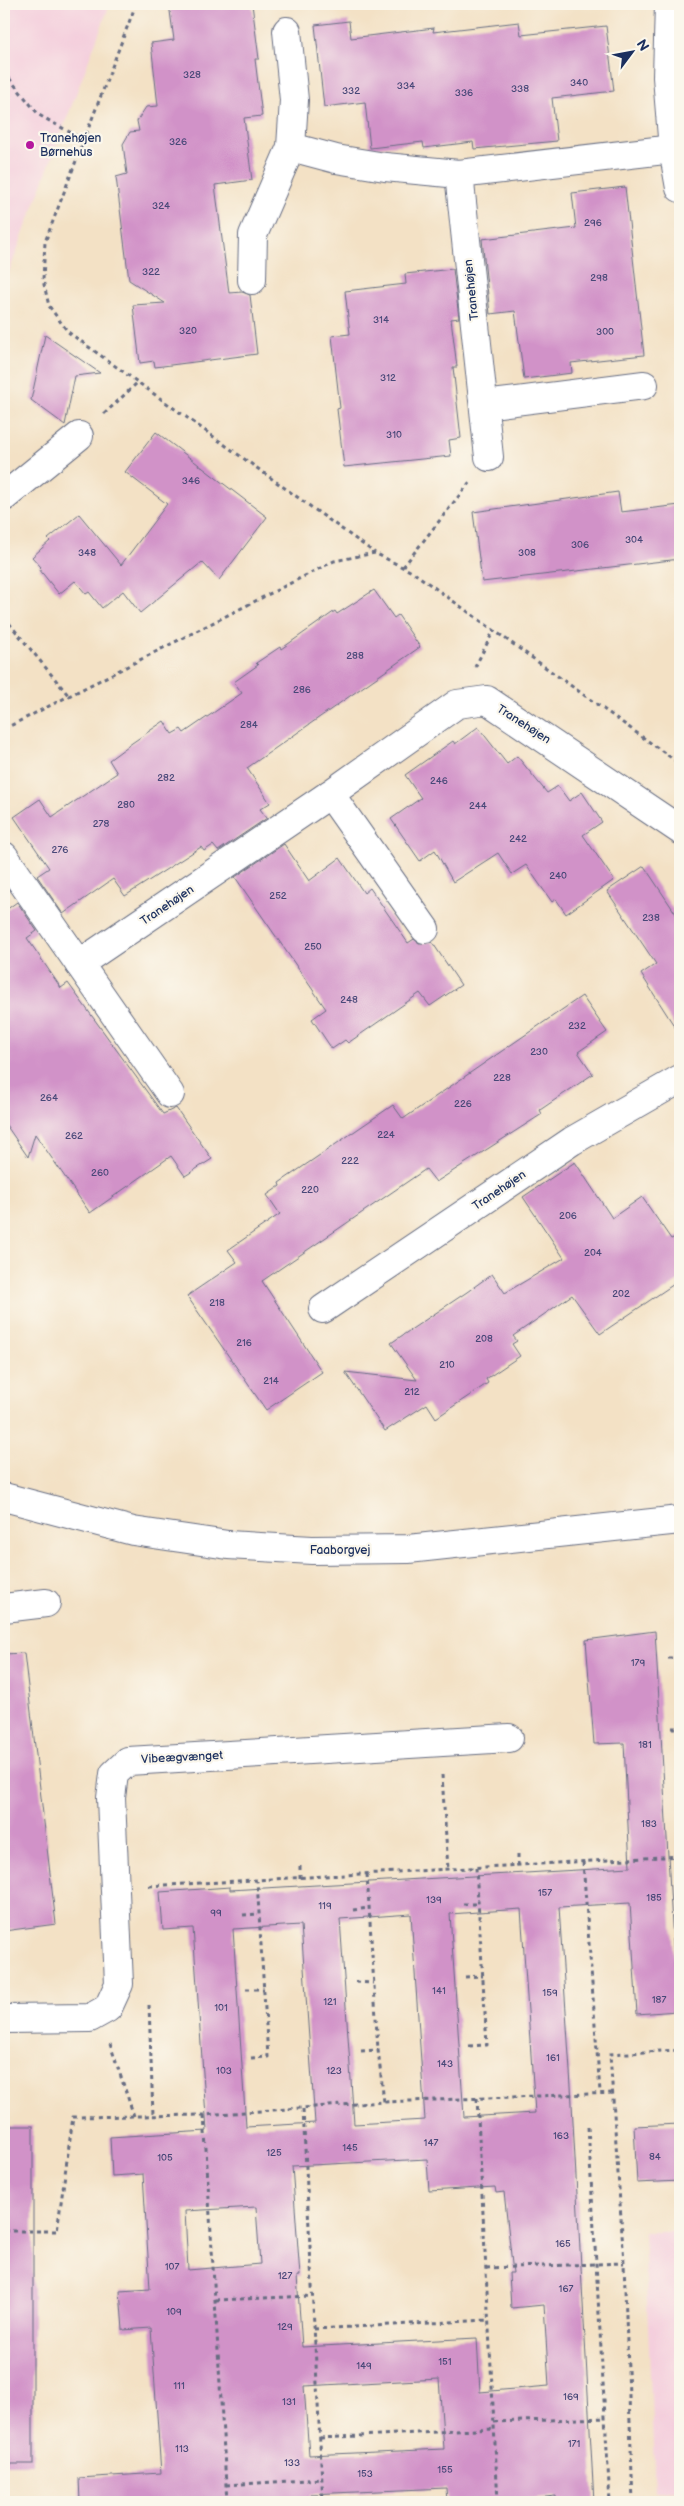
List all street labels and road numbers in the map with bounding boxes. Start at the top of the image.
street label: Tranehøjen [461,258,482,321]
street label: Tranehøjen [494,701,554,748]
street label: Tranehøjen [138,882,197,929]
street label: Tranehøjen [470,1167,529,1214]
street label: Faaborgvej [310,1543,370,1558]
street label: Vibeægvænget [141,1748,224,1767]

